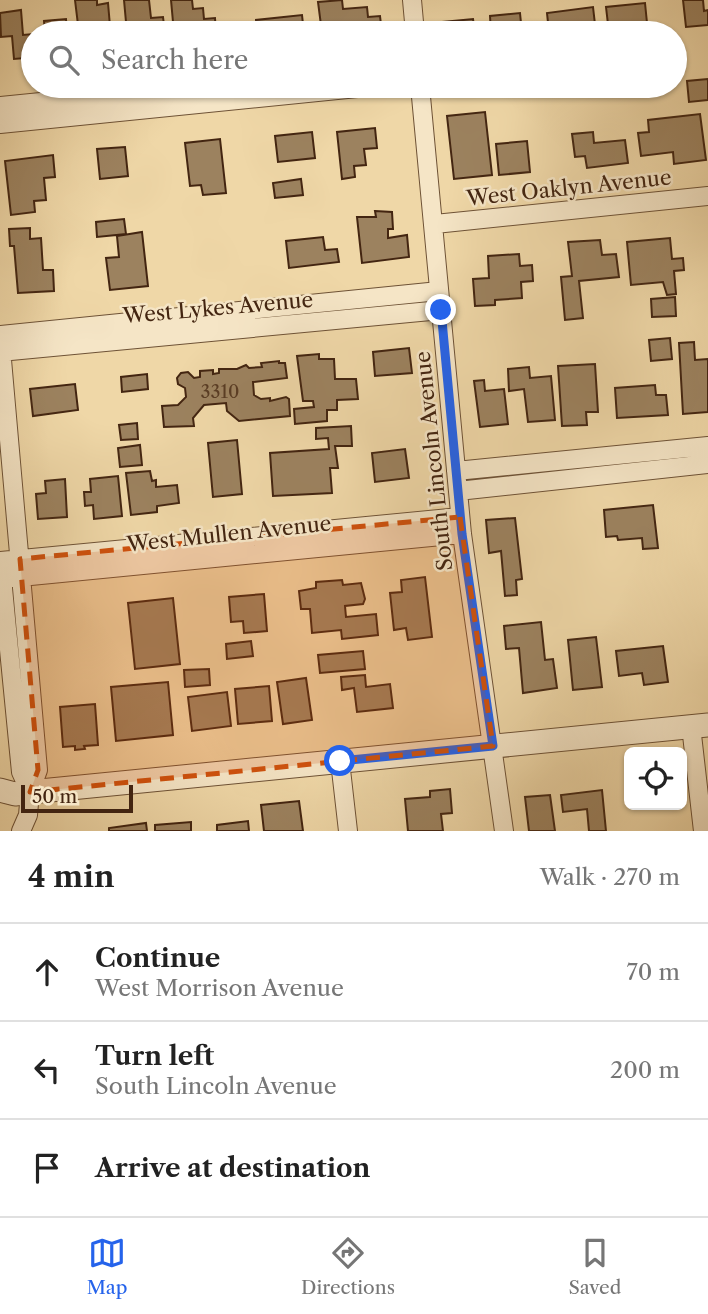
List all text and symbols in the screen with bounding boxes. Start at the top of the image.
search box [21,21,687,98]
icon: search [45,41,83,79]
text: Search here [101,44,248,76]
street label: West Oaklyn Avenue [464,164,673,211]
street label: West Lykes Avenue [121,287,314,328]
route end [425,294,456,325]
street label: South Lincoln Avenue [410,350,457,572]
house number: 3310 [201,381,239,403]
street label: West Mullen Avenue [124,510,332,557]
route start [324,745,355,776]
map controls [624,747,687,810]
button: locate [624,747,687,810]
scale bar [21,782,133,814]
text: 50 m [32,785,77,808]
text: 4 min [28,858,114,895]
text: Walk · 270 m [540,863,680,891]
text: Continue [95,942,220,974]
icon: ahead [28,953,66,991]
text: 70 m [627,958,680,986]
text: West Morrison Avenue [95,974,344,1002]
text: Turn left [95,1040,214,1072]
icon: left [28,1051,66,1089]
text: 200 m [610,1056,680,1084]
text: South Lincoln Avenue [95,1072,337,1100]
icon: arrive [28,1149,66,1187]
text: Arrive at destination [95,1152,370,1184]
tab: Map [87,1234,128,1299]
tab: Directions [301,1234,395,1299]
tab: Saved [568,1234,621,1299]

